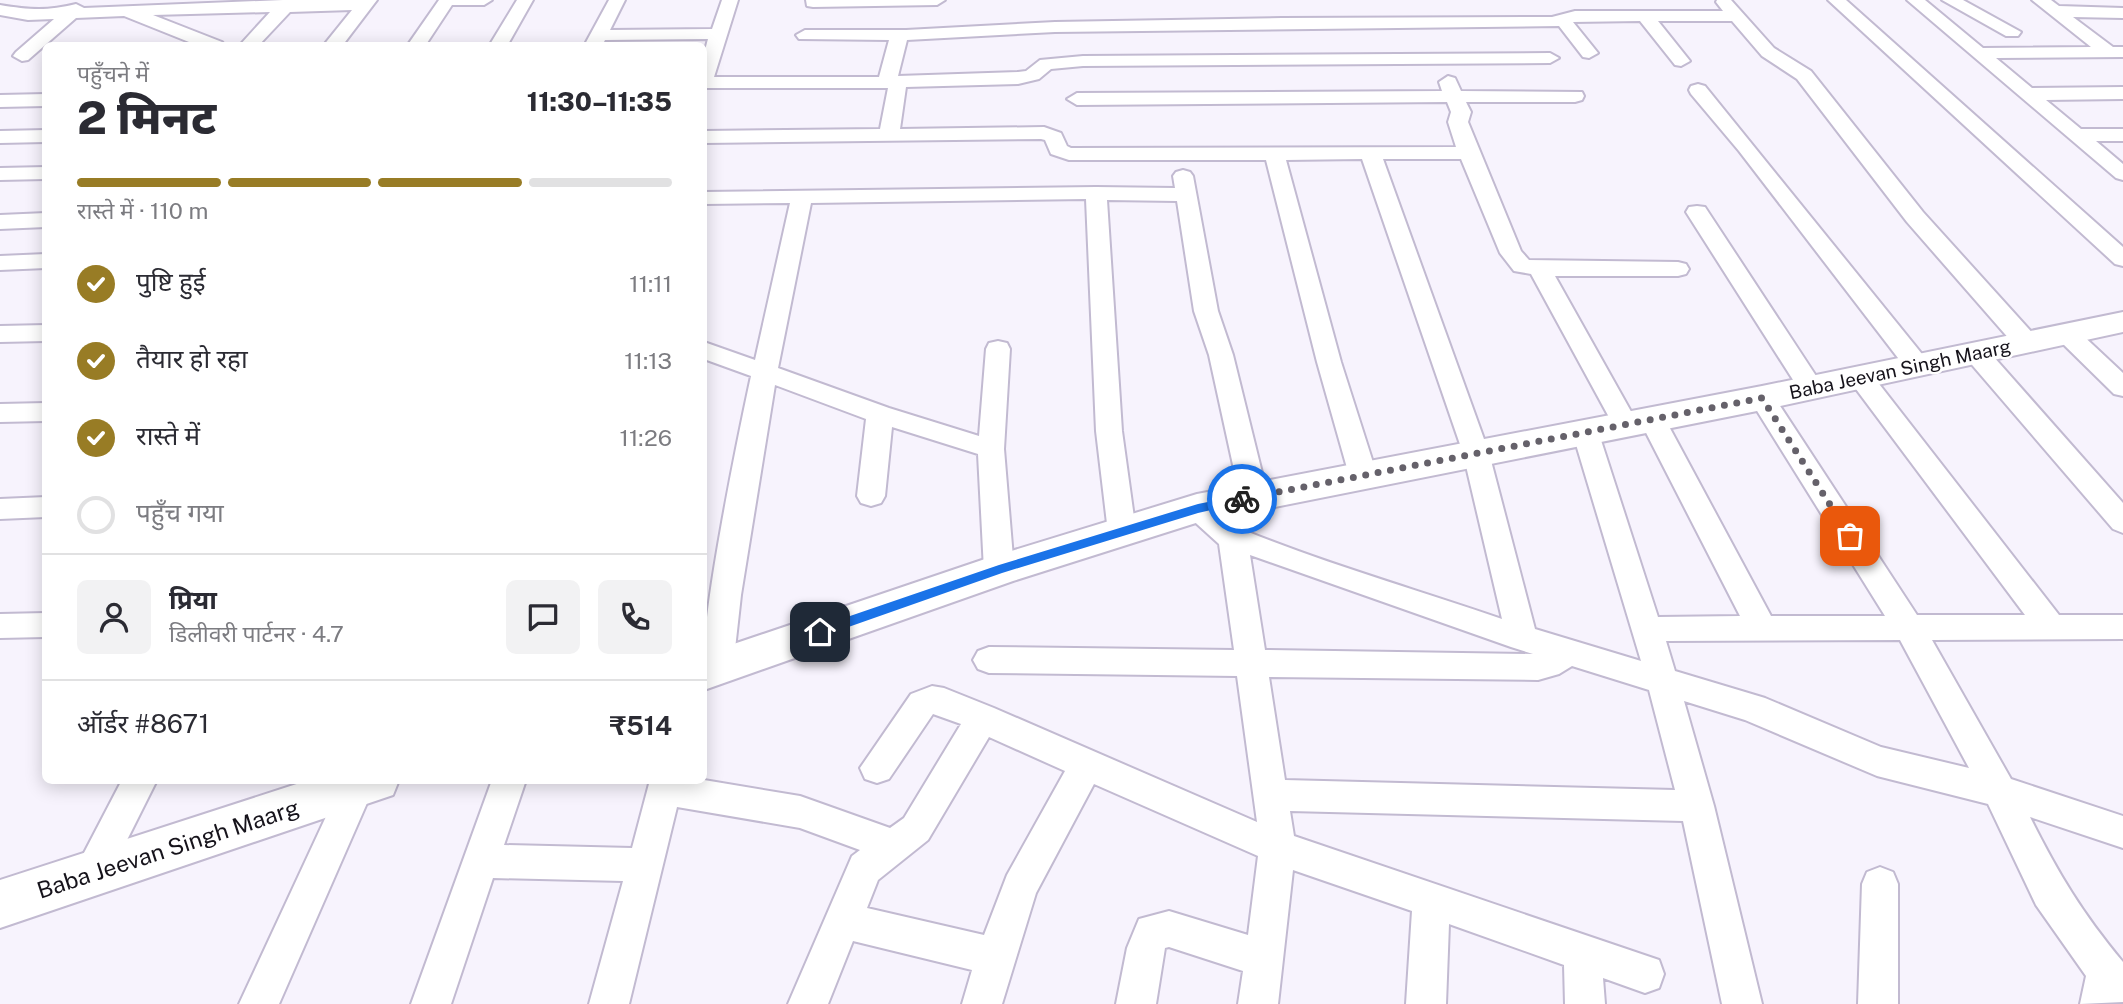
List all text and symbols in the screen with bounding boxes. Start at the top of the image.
text: पहुँचने में [77,60,149,87]
text: 11:30–11:35 [527,86,672,117]
text: 2 मिनट [77,90,216,144]
text: रास्ते में · 110 m [77,197,208,224]
icon: check [77,265,115,303]
text: पुष्टि हुई [136,266,206,297]
text: 11:11 [629,270,672,297]
street label: Baba Jeevan Singh Maarg [1787,335,2013,403]
icon: check [77,342,115,380]
text: तैयार हो रहा [136,343,248,374]
text: 11:13 [624,347,672,374]
icon: check [77,419,115,457]
text: रास्ते में [136,420,200,451]
text: 11:26 [620,424,672,451]
courier [1207,464,1277,534]
icon: bike [1223,480,1261,518]
text: पहुँच गया [136,497,224,528]
pin [1820,506,1880,566]
icon: bag [1831,517,1869,555]
button: person [77,580,151,654]
button: chat [506,580,580,654]
button: phone [598,580,672,654]
text: प्रिया [169,584,217,615]
pin [790,602,850,662]
icon: home [801,613,839,651]
text: डिलीवरी पार्टनर · 4.7 [169,620,344,647]
text: ऑर्डर #8671 [77,708,209,739]
text: ₹514 [610,710,672,741]
street label: Baba Jeevan Singh Maarg [33,793,302,904]

